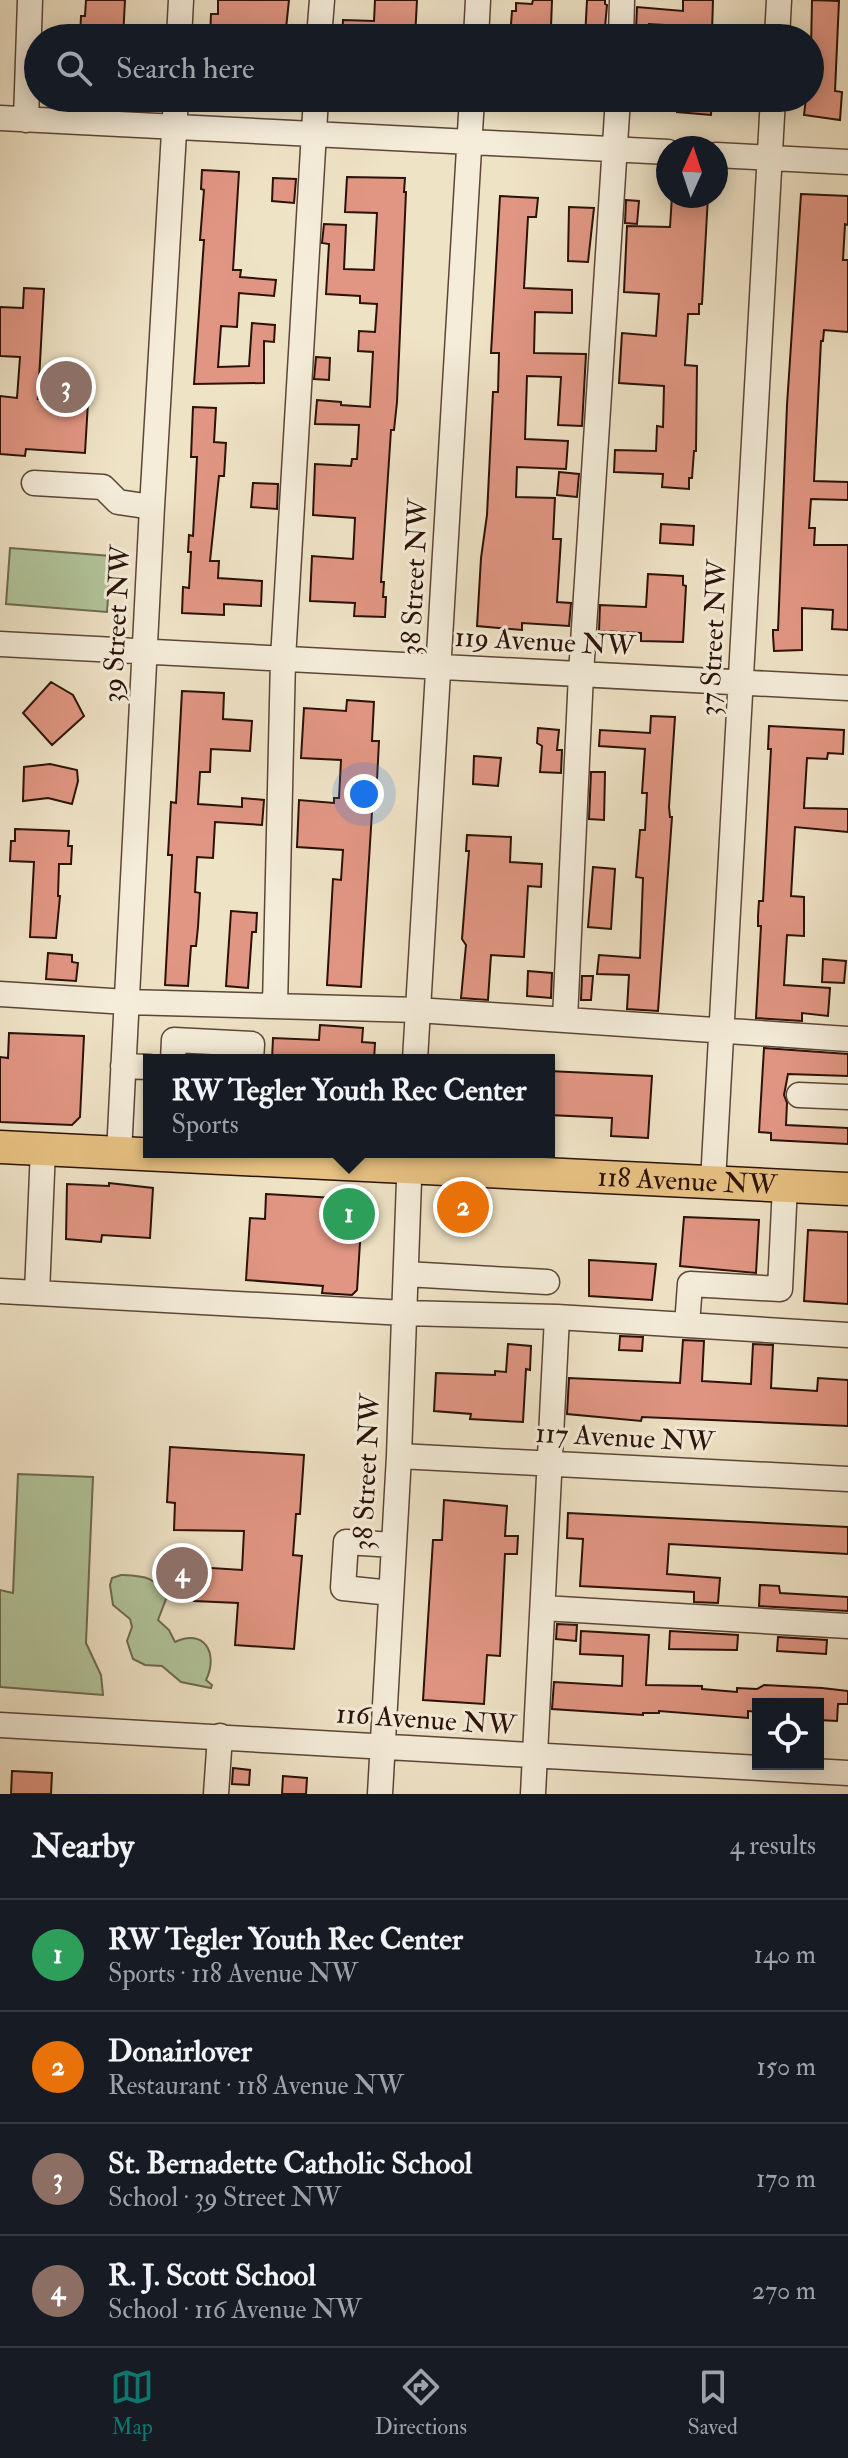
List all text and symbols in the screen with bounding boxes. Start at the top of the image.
search box [24,24,824,112]
icon: search [52,46,96,90]
text: Search here [116,50,255,87]
north arrow [656,136,728,208]
pin: 3 [40,357,92,417]
street label: 38 Street NW [393,496,437,656]
street label: 39 Street NW [95,543,139,704]
street label: 37 Street NW [692,557,736,717]
street label: 119 Avenue NW [454,620,638,664]
your location [344,774,384,814]
popup [143,1054,555,1158]
text: RW Tegler Youth Rec Center [171,1072,527,1109]
text: Sports [171,1109,239,1141]
street label: 118 Avenue NW [597,1159,779,1203]
pin: 2 [437,1177,489,1237]
pin: 1 [323,1184,375,1244]
street label: 38 Street NW [345,1391,389,1551]
street label: 117 Avenue NW [535,1416,717,1460]
pin: 4 [156,1543,208,1603]
street label: 116 Avenue NW [335,1696,519,1744]
map controls [752,1698,824,1770]
button: locate [752,1698,824,1770]
text: Nearby [32,1825,134,1868]
text: 4 results [730,1830,816,1862]
text: RW Tegler Youth Rec Center [108,1921,463,1958]
text: 1 [53,1939,63,1971]
text: 140 m [754,1939,816,1971]
text: Sports · 118 Avenue NW [108,1958,358,1990]
text: Donairlover [108,2033,252,2070]
text: 2 [51,2051,65,2083]
text: 150 m [757,2051,816,2083]
text: Restaurant · 118 Avenue NW [108,2070,404,2102]
text: St. Bernadette Catholic School [108,2145,472,2182]
text: 3 [53,2163,63,2195]
text: 170 m [756,2163,816,2195]
text: School · 39 Street NW [108,2182,341,2214]
text: R. J. Scott School [108,2257,316,2294]
text: 4 [51,2275,65,2307]
text: 270 m [752,2275,816,2307]
text: School · 116 Avenue NW [108,2294,362,2326]
tab: Map [110,2365,154,2441]
tab: Directions [375,2365,467,2441]
tab: Saved [688,2365,738,2441]

